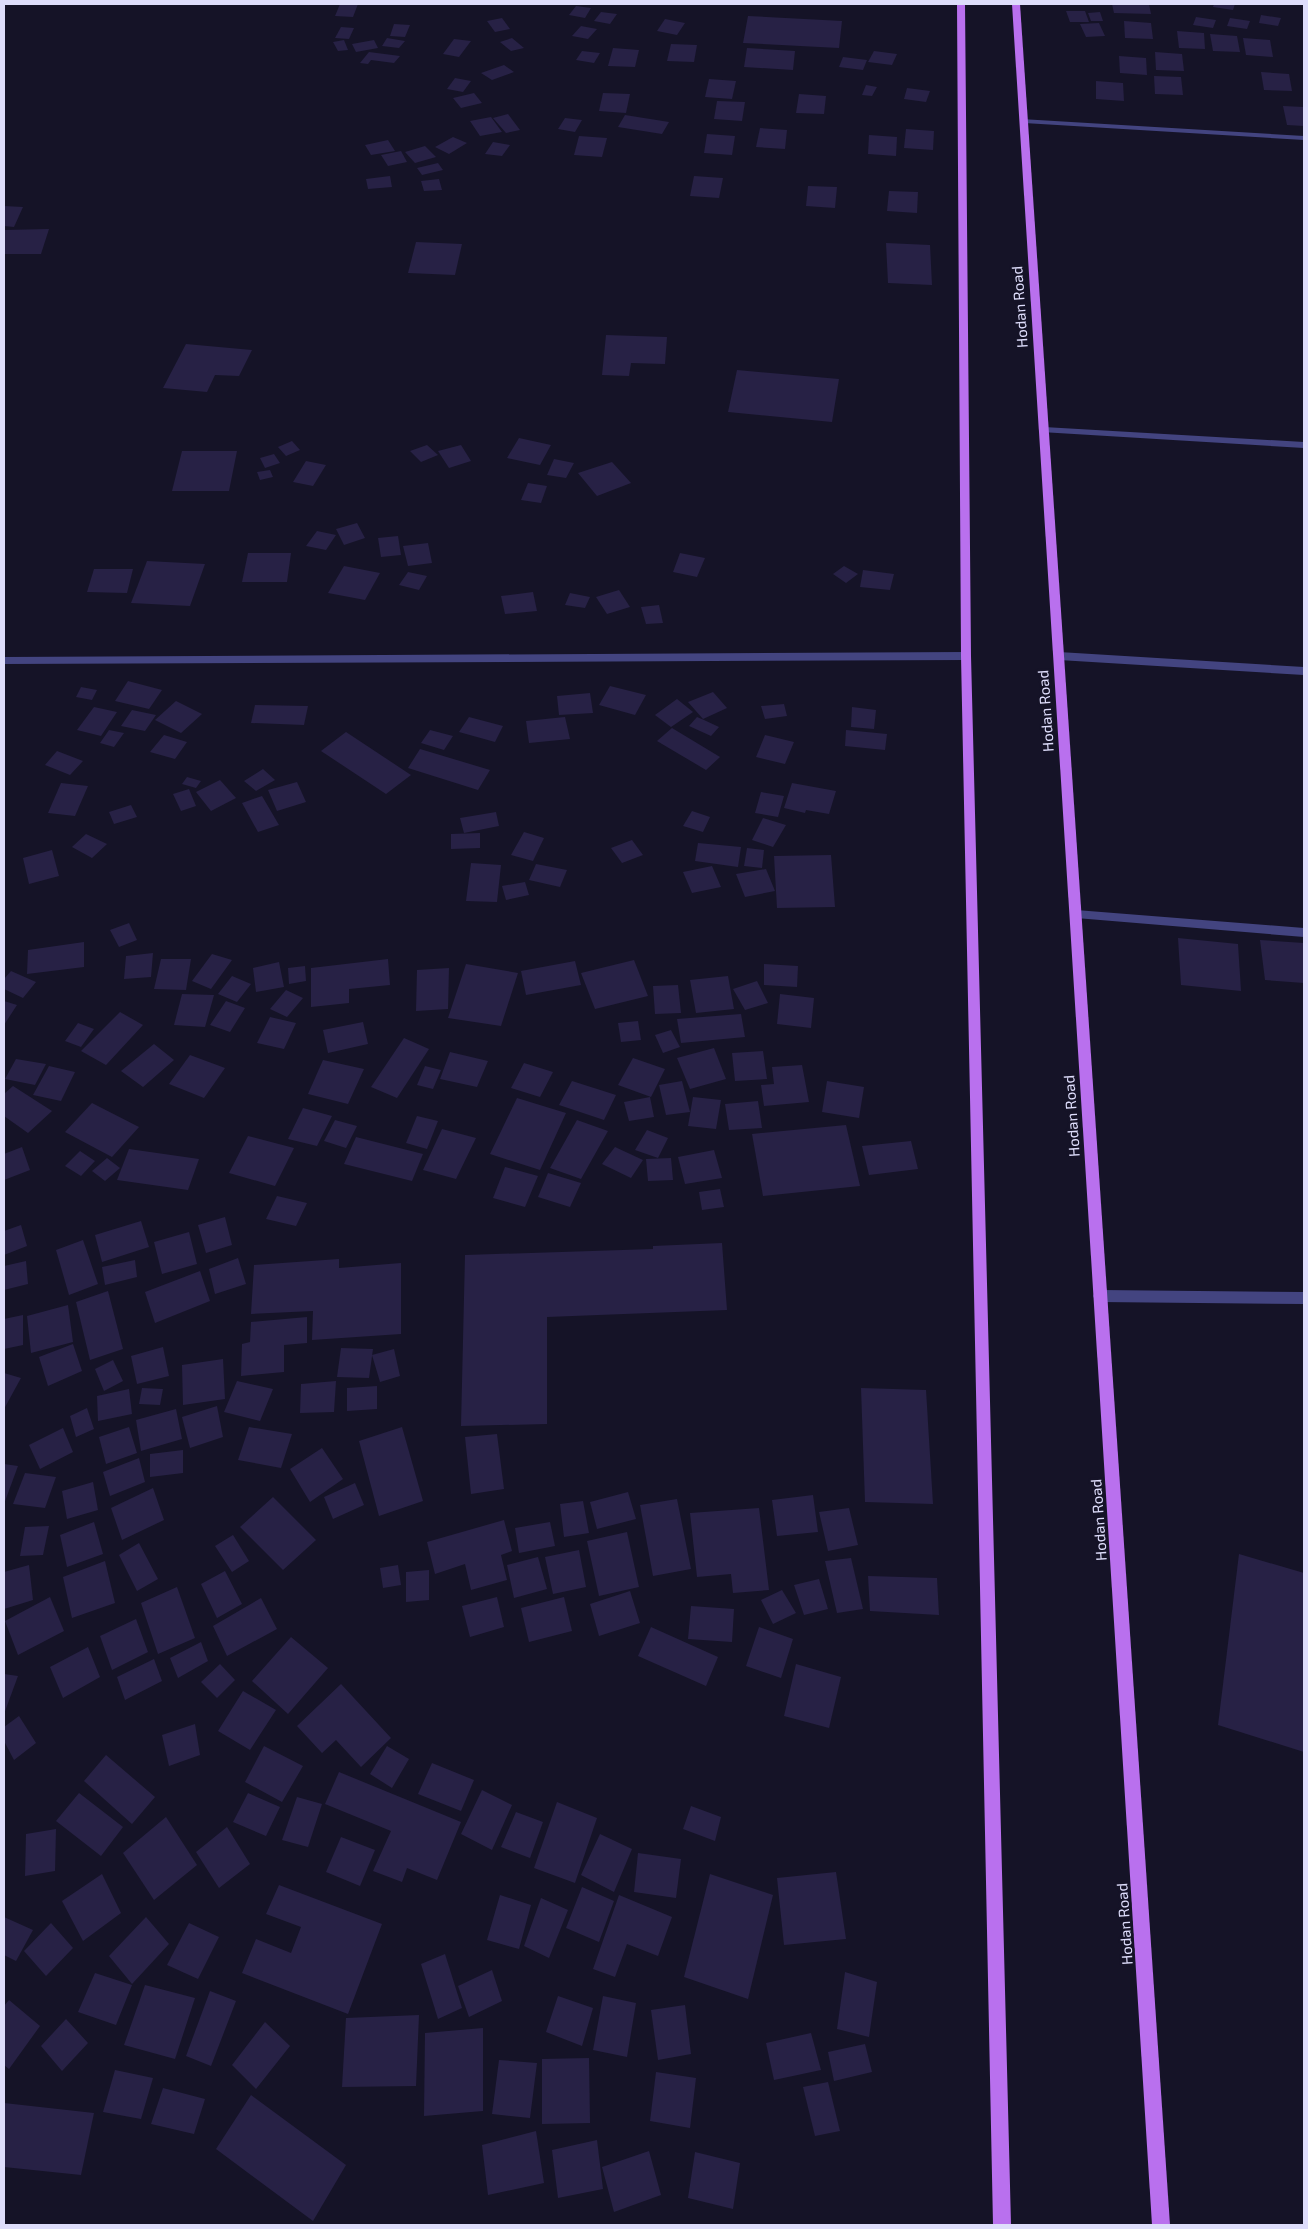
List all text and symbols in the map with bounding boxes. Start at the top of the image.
street label: Hodan Road [1007,266,1031,349]
street label: Hodan Road [1033,670,1057,753]
street label: Hodan Road [1059,1075,1083,1158]
street label: Hodan Road [1086,1479,1110,1562]
street label: Hodan Road [1112,1883,1136,1966]

